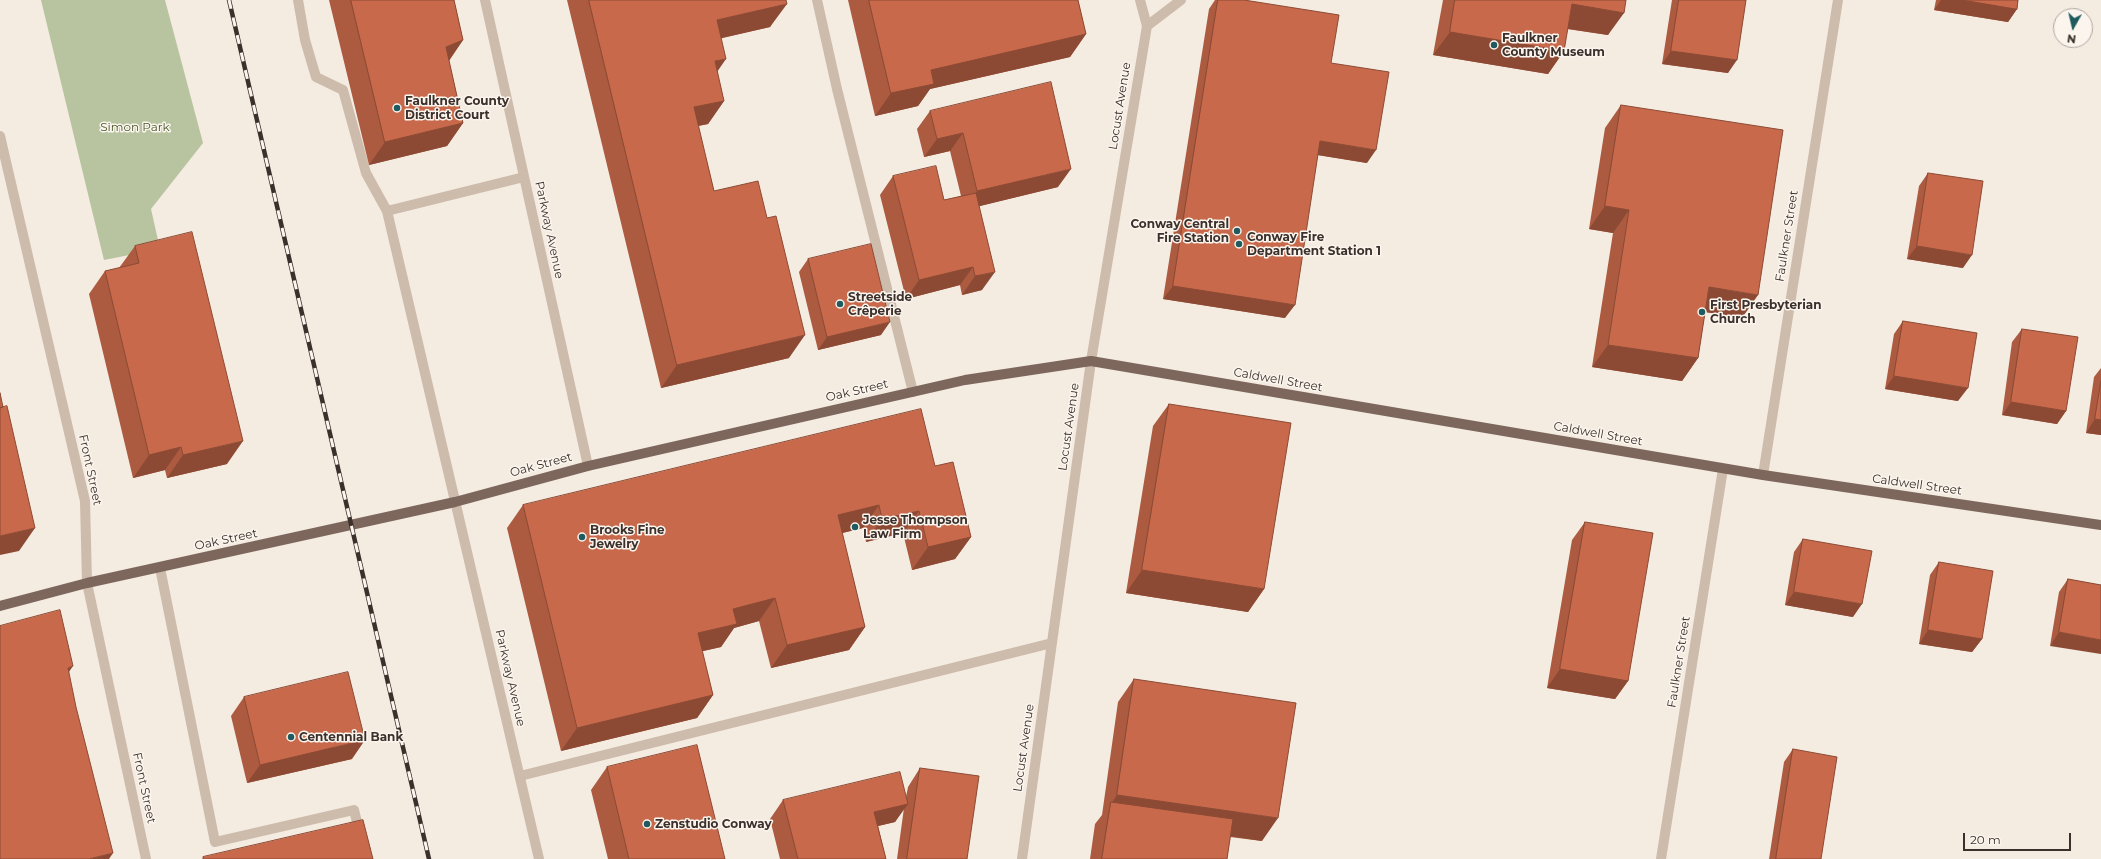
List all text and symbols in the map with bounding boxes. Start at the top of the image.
north arrow [2053,8,2093,48]
place label: Faulkner County Museum [1502,31,1605,59]
text: N [2066,31,2077,46]
marker: Faulkner County Museum [1489,40,1499,50]
street label: Locust Avenue [1106,61,1134,151]
place label: Faulkner County District Court [405,94,509,122]
marker: Faulkner County District Court [392,103,402,113]
park label: Simon Park [100,120,170,134]
street label: Parkway Avenue [532,180,566,280]
street label: Faulkner Street [1773,189,1801,283]
place label: Conway Central Fire Station [1130,217,1229,245]
marker: Conway Central Fire Station [1232,226,1242,236]
place label: Conway Fire Department Station 1 [1247,230,1381,258]
marker: Conway Fire Department Station 1 [1234,239,1244,249]
place label: Streetside Crêperie [848,290,912,318]
place label: First Presbyterian Church [1710,298,1821,326]
marker: Streetside Crêperie [835,299,845,309]
marker: First Presbyterian Church [1697,307,1707,317]
street label: Caldwell Street [1232,365,1324,395]
street label: Oak Street [824,377,890,405]
street label: Locust Avenue [1056,382,1082,472]
street label: Caldwell Street [1552,419,1644,449]
street label: Front Street [75,433,105,507]
street label: Oak Street [508,450,574,480]
street label: Caldwell Street [1871,472,1963,498]
place label: Jesse Thompson Law Firm [863,513,968,541]
marker: Jesse Thompson Law Firm [850,522,860,532]
place label: Brooks Fine Jewelry [590,523,665,551]
street label: Oak Street [193,526,259,554]
marker: Brooks Fine Jewelry [577,532,587,542]
street label: Faulkner Street [1665,615,1693,709]
street label: Parkway Avenue [492,628,528,728]
street label: Locust Avenue [1011,703,1037,793]
place label: Centennial Bank [299,730,403,744]
marker: Centennial Bank [286,732,296,742]
street label: Front Street [129,751,159,825]
place label: Zenstudio Conway [655,817,772,831]
marker: Zenstudio Conway [642,819,652,829]
scale bar [1965,825,2073,851]
text: 20 m [1970,832,2001,847]

